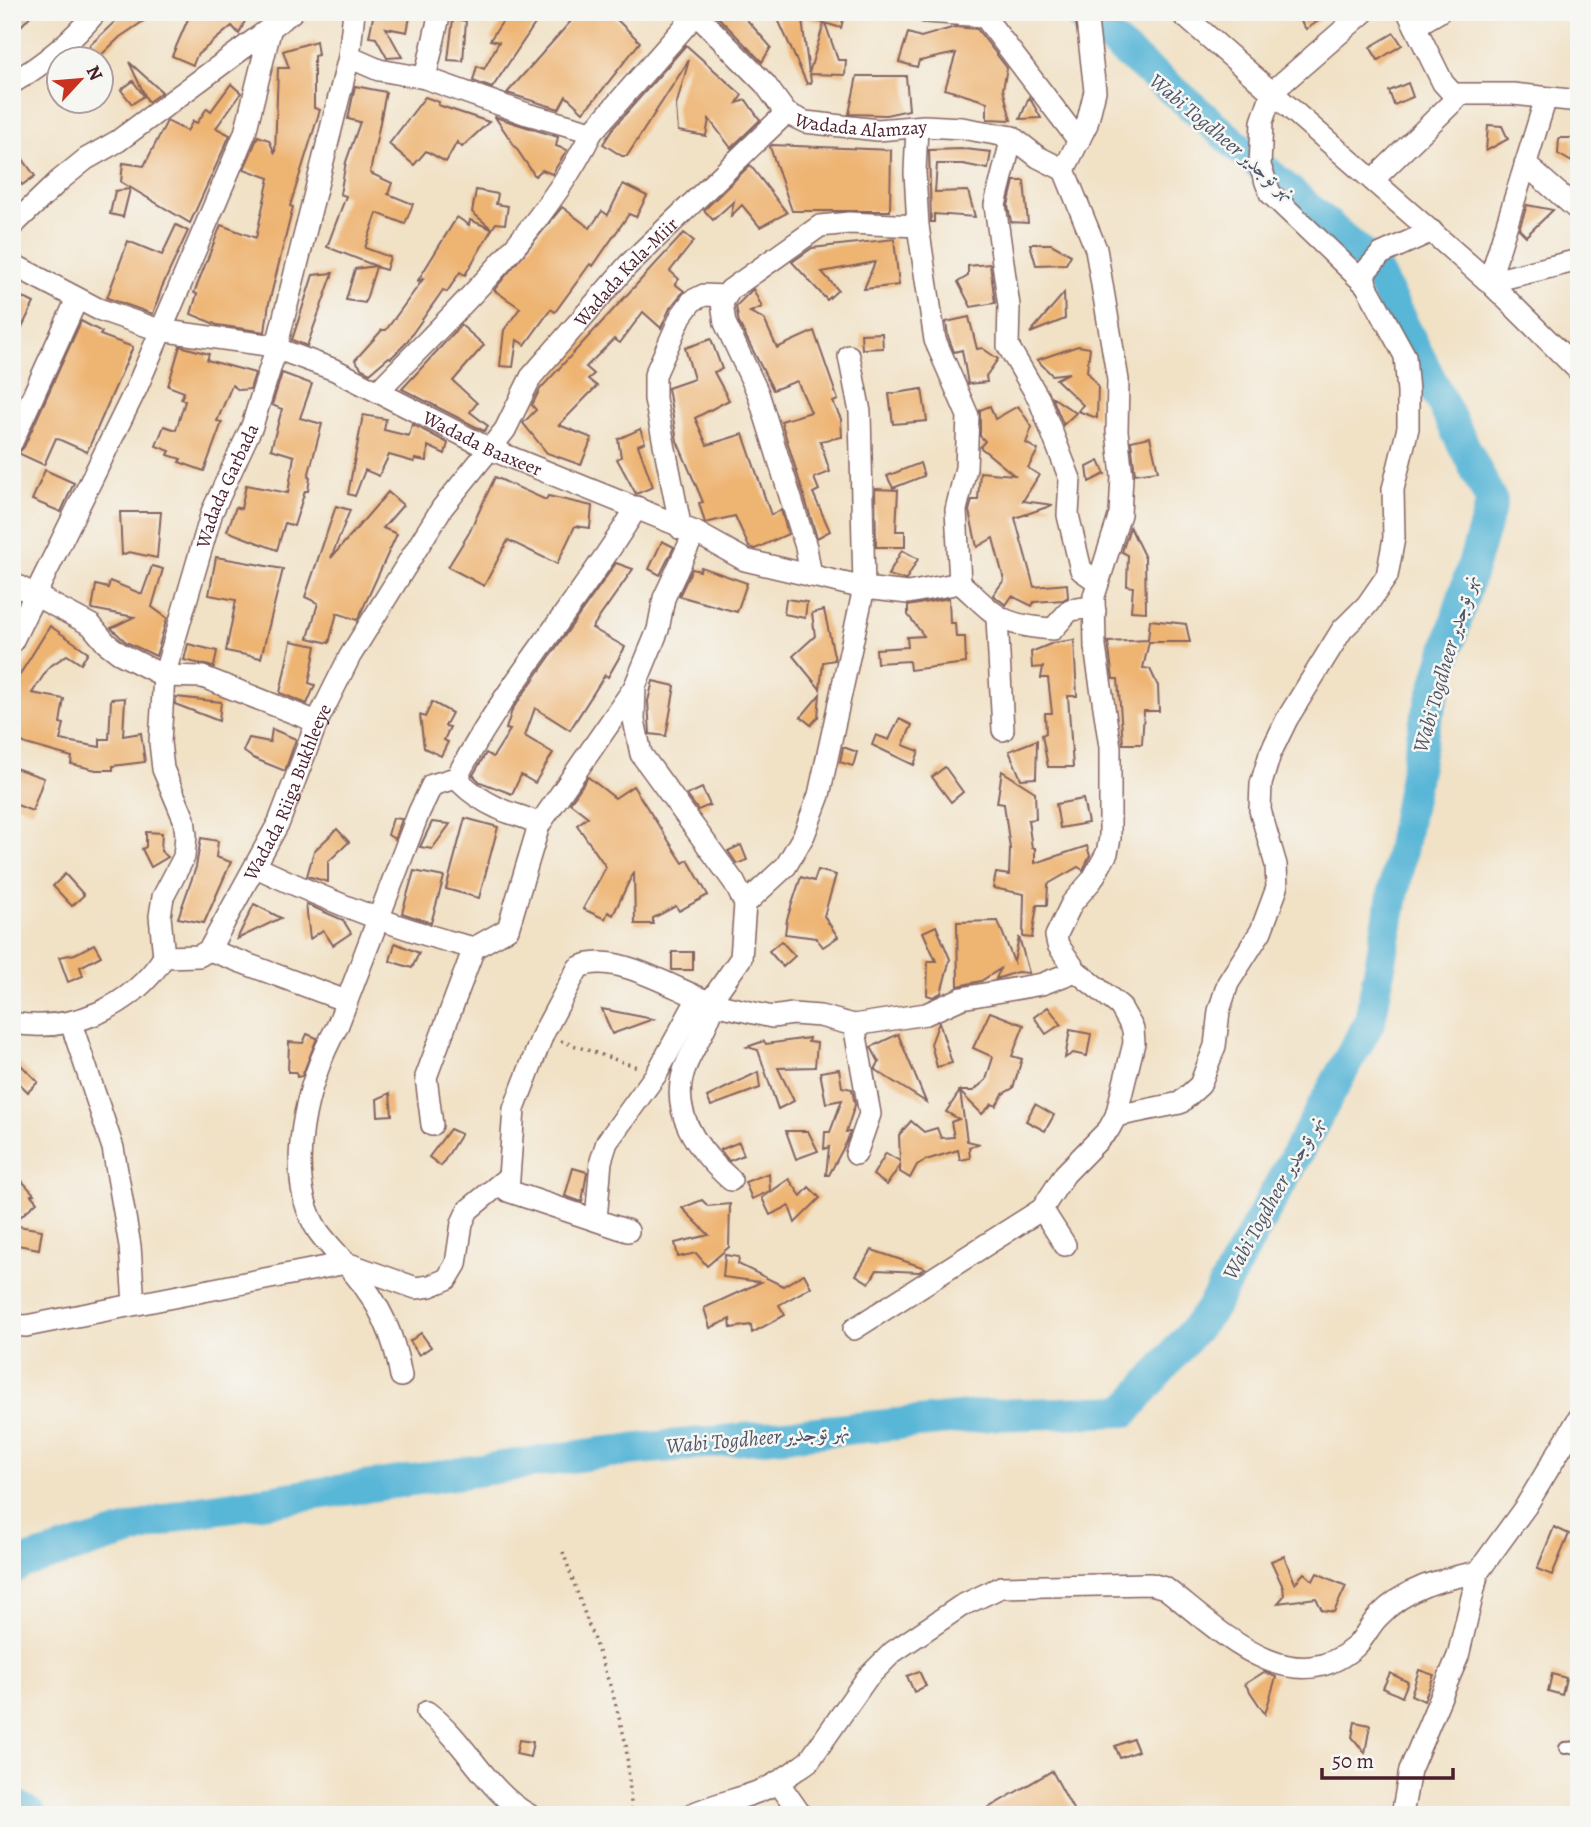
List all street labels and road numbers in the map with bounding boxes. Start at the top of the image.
street label: Wadada Alamzay [789,106,929,144]
street label: Wadada Kala-Miir [568,212,684,333]
street label: Wadada Baaxeer [417,404,546,483]
street label: Wadada Garbada [190,419,265,552]
street label: Wadada Riiga Bukhleeye [237,699,338,886]

